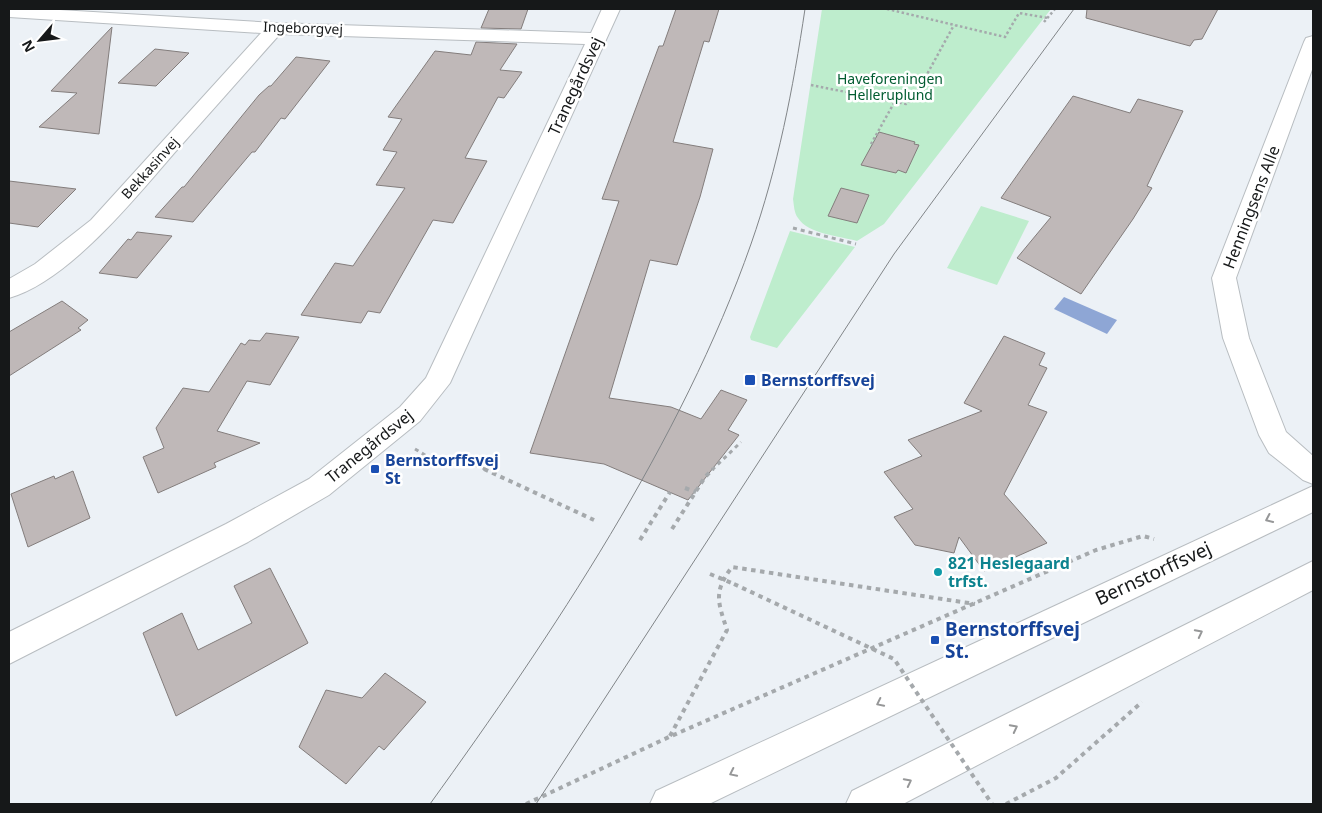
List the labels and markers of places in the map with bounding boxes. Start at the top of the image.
place label: Bernstorffsvej [761,369,875,391]
marker: Bernstorffsvej [743,373,757,387]
place label: Bernstorffsvej St [385,449,499,489]
marker: Bernstorffsvej St [369,463,381,475]
place label: 821 Heslegaard trfst. [948,552,1070,592]
marker: 821 Heslegaard trfst. [932,566,944,578]
place label: Bernstorffsvej St. [945,616,1080,664]
marker: Bernstorffsvej St. [929,634,941,646]

